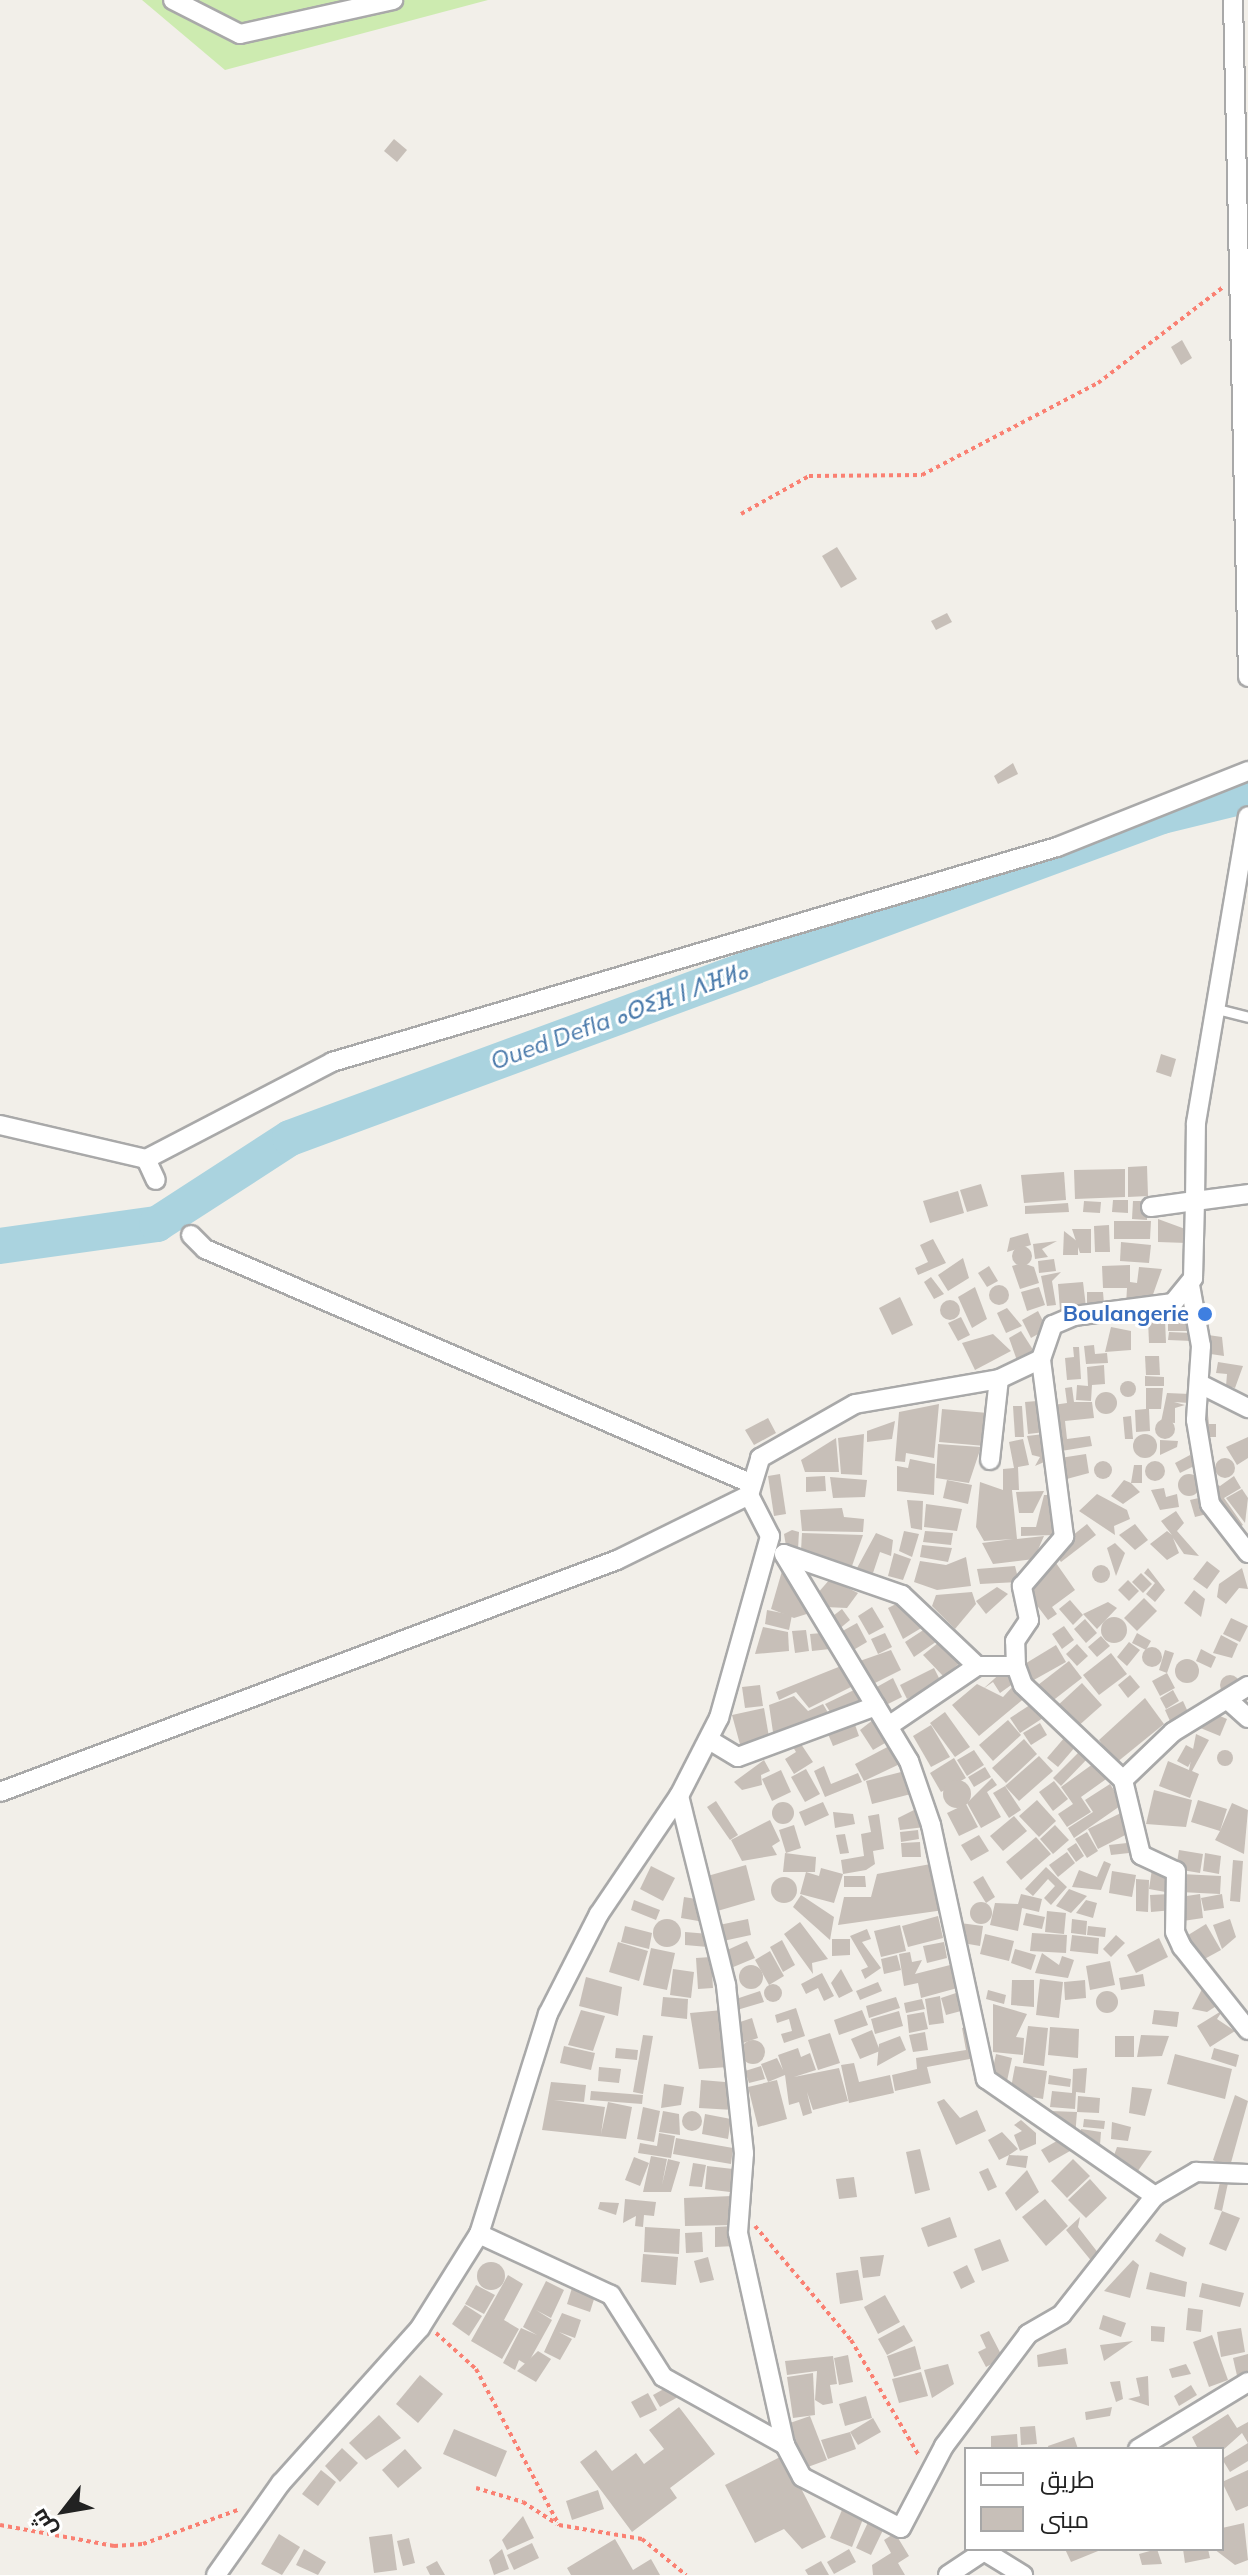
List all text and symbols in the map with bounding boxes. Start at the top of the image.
water label: Oued Defla ⴰⵙⵉⴼ ⵏ ⴷⴼⵍⴰ [486,956,752,1076]
place label: Boulangerie [1063,1301,1189,1327]
marker: Boulangerie [1196,1305,1214,1323]
legend [964,2447,1224,2551]
text: طريق [1040,2464,1095,2494]
north arrow [24,2471,104,2551]
text: ش [24,2504,63,2543]
text: مبنى [1040,2504,1089,2534]

